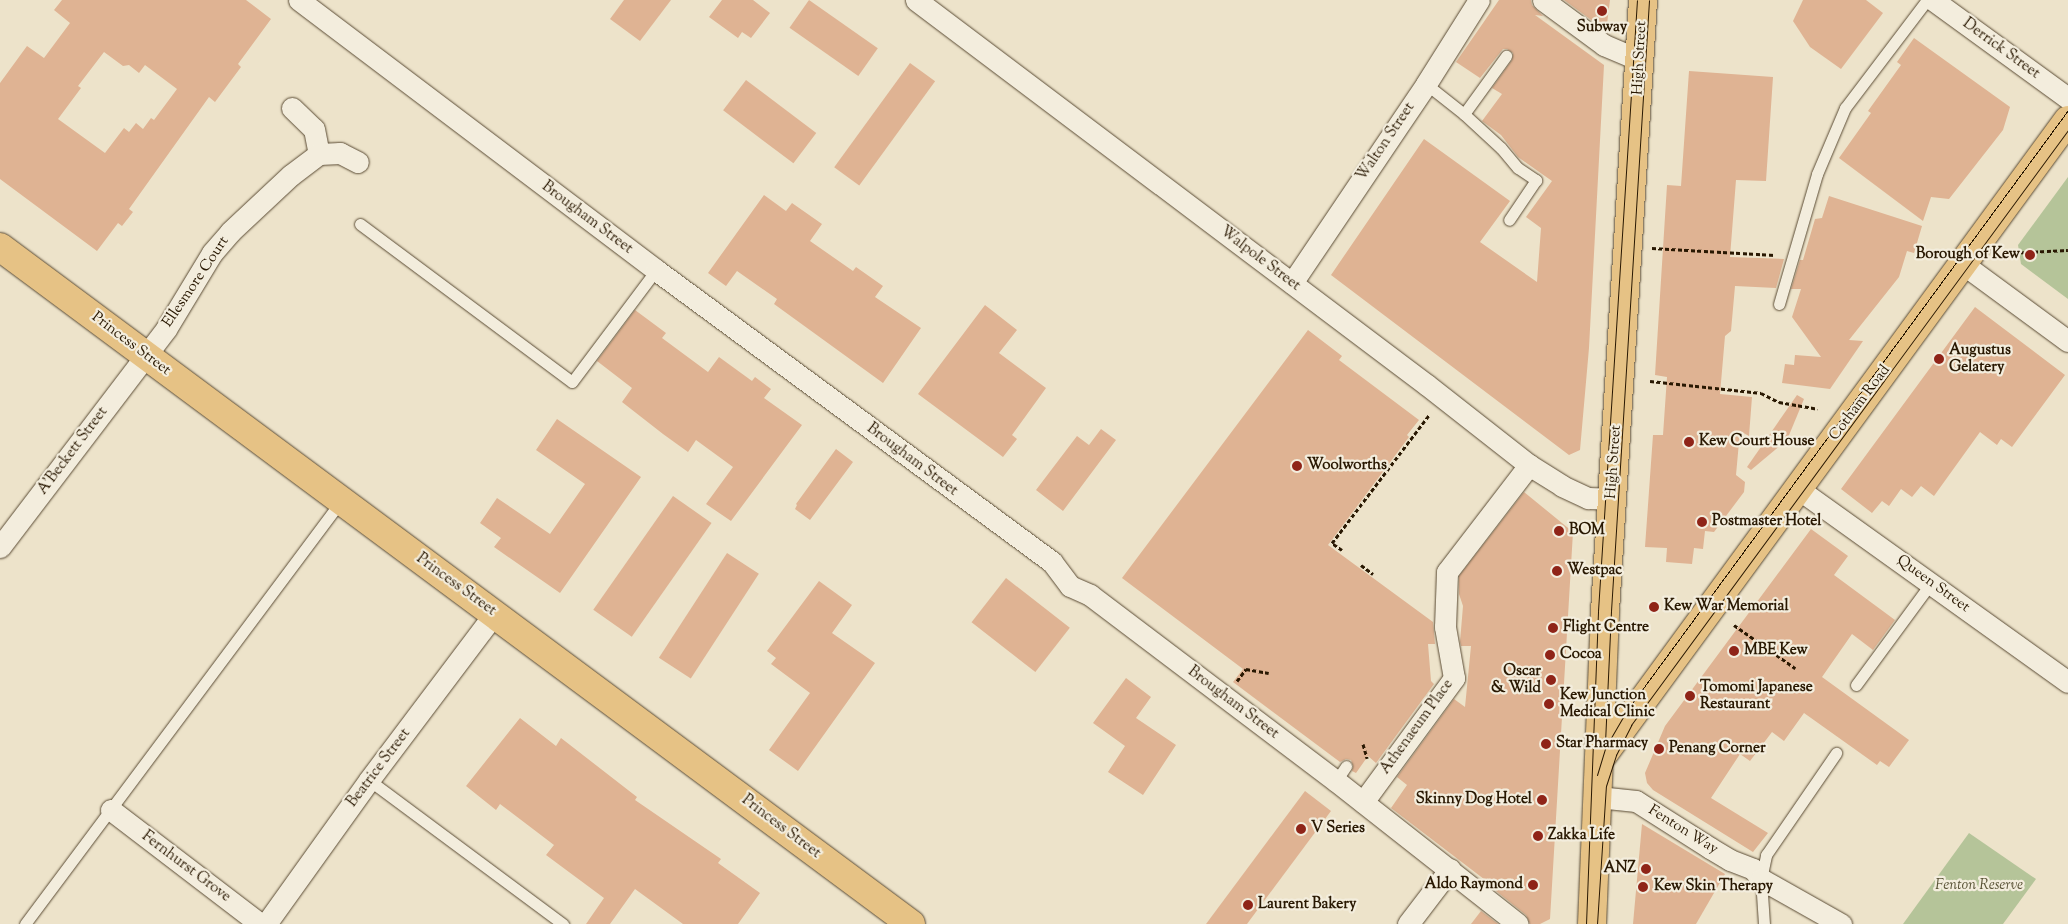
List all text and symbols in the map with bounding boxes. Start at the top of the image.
marker: Subway [1596,5,1608,17]
street label: Derrick Street [1959,15,2043,83]
place label: Subway [1577,19,1627,37]
street label: High Street [1629,21,1651,95]
street label: Walton Street [1353,99,1419,185]
street label: Brougham Street [538,178,636,258]
street label: Walpole Street [1216,223,1304,295]
street label: Ellesmore Court [159,233,233,331]
place label: Borough of Kew [1916,246,2020,264]
marker: Borough of Kew [2024,249,2036,261]
street label: Princess Street [88,308,174,380]
place label: Augustus Gelatery [1949,341,2011,376]
marker: Augustus Gelatery [1933,353,1945,365]
street label: Cotham Road [1826,362,1894,444]
street label: A'Beckett Street [34,404,112,498]
street label: Brougham Street [863,420,961,500]
street label: High Street [1602,424,1626,500]
place label: Kew Court House [1699,433,1814,451]
marker: Kew Court House [1683,436,1695,448]
place label: Woolworths [1307,457,1387,475]
marker: Woolworths [1291,460,1303,472]
place label: Postmaster Hotel [1712,513,1821,531]
marker: Postmaster Hotel [1696,516,1708,528]
place label: BOM [1569,522,1605,540]
marker: BOM [1553,525,1565,537]
street label: Princess Street [413,550,499,620]
street label: Queen Street [1893,551,1973,617]
place label: Westpac [1567,562,1622,580]
marker: Westpac [1551,565,1563,577]
place label: Kew War Memorial [1664,598,1789,616]
marker: Kew War Memorial [1648,601,1660,613]
place label: Flight Centre [1563,619,1649,637]
marker: Flight Centre [1547,622,1559,634]
place label: MBE Kew [1744,642,1808,660]
marker: MBE Kew [1728,645,1740,657]
place label: Cocoa [1560,646,1602,664]
marker: Cocoa [1544,649,1556,661]
place label: Oscar & Wild [1491,662,1541,697]
street label: Brougham Street [1184,663,1282,743]
marker: Oscar & Wild [1545,674,1557,686]
street label: Athenaeum Place [1377,676,1457,778]
place label: Tomomi Japanese Restaurant [1700,678,1813,713]
place label: Kew Junction Medical Clinic [1560,686,1655,721]
marker: Tomomi Japanese Restaurant [1684,690,1696,702]
marker: Kew Junction Medical Clinic [1542,697,1556,711]
street label: Beatrice Street [344,725,414,811]
place label: Star Pharmacy [1556,735,1648,753]
marker: Star Pharmacy [1540,738,1552,750]
place label: Penang Corner [1669,740,1766,758]
marker: Penang Corner [1653,743,1665,755]
street label: Princess Street [738,791,824,863]
place label: Skinny Dog Hotel [1416,791,1532,809]
marker: Skinny Dog Hotel [1536,794,1548,806]
street label: Fenton Way [1645,801,1721,859]
place label: V Series [1311,820,1365,838]
marker: V Series [1295,823,1307,835]
place label: Zakka Life [1548,827,1615,845]
street label: Fernhurst Grove [138,828,234,906]
marker: Zakka Life [1532,830,1544,842]
place label: ANZ [1603,860,1636,878]
marker: ANZ [1640,863,1652,875]
place label: Aldo Raymond [1424,876,1523,894]
park label: Fenton Reserve [1935,877,2023,895]
place label: Kew Skin Therapy [1654,878,1773,896]
marker: Aldo Raymond [1527,879,1539,891]
marker: Kew Skin Therapy [1636,880,1650,894]
place label: Laurent Bakery [1258,896,1356,914]
marker: Laurent Bakery [1242,899,1254,911]

